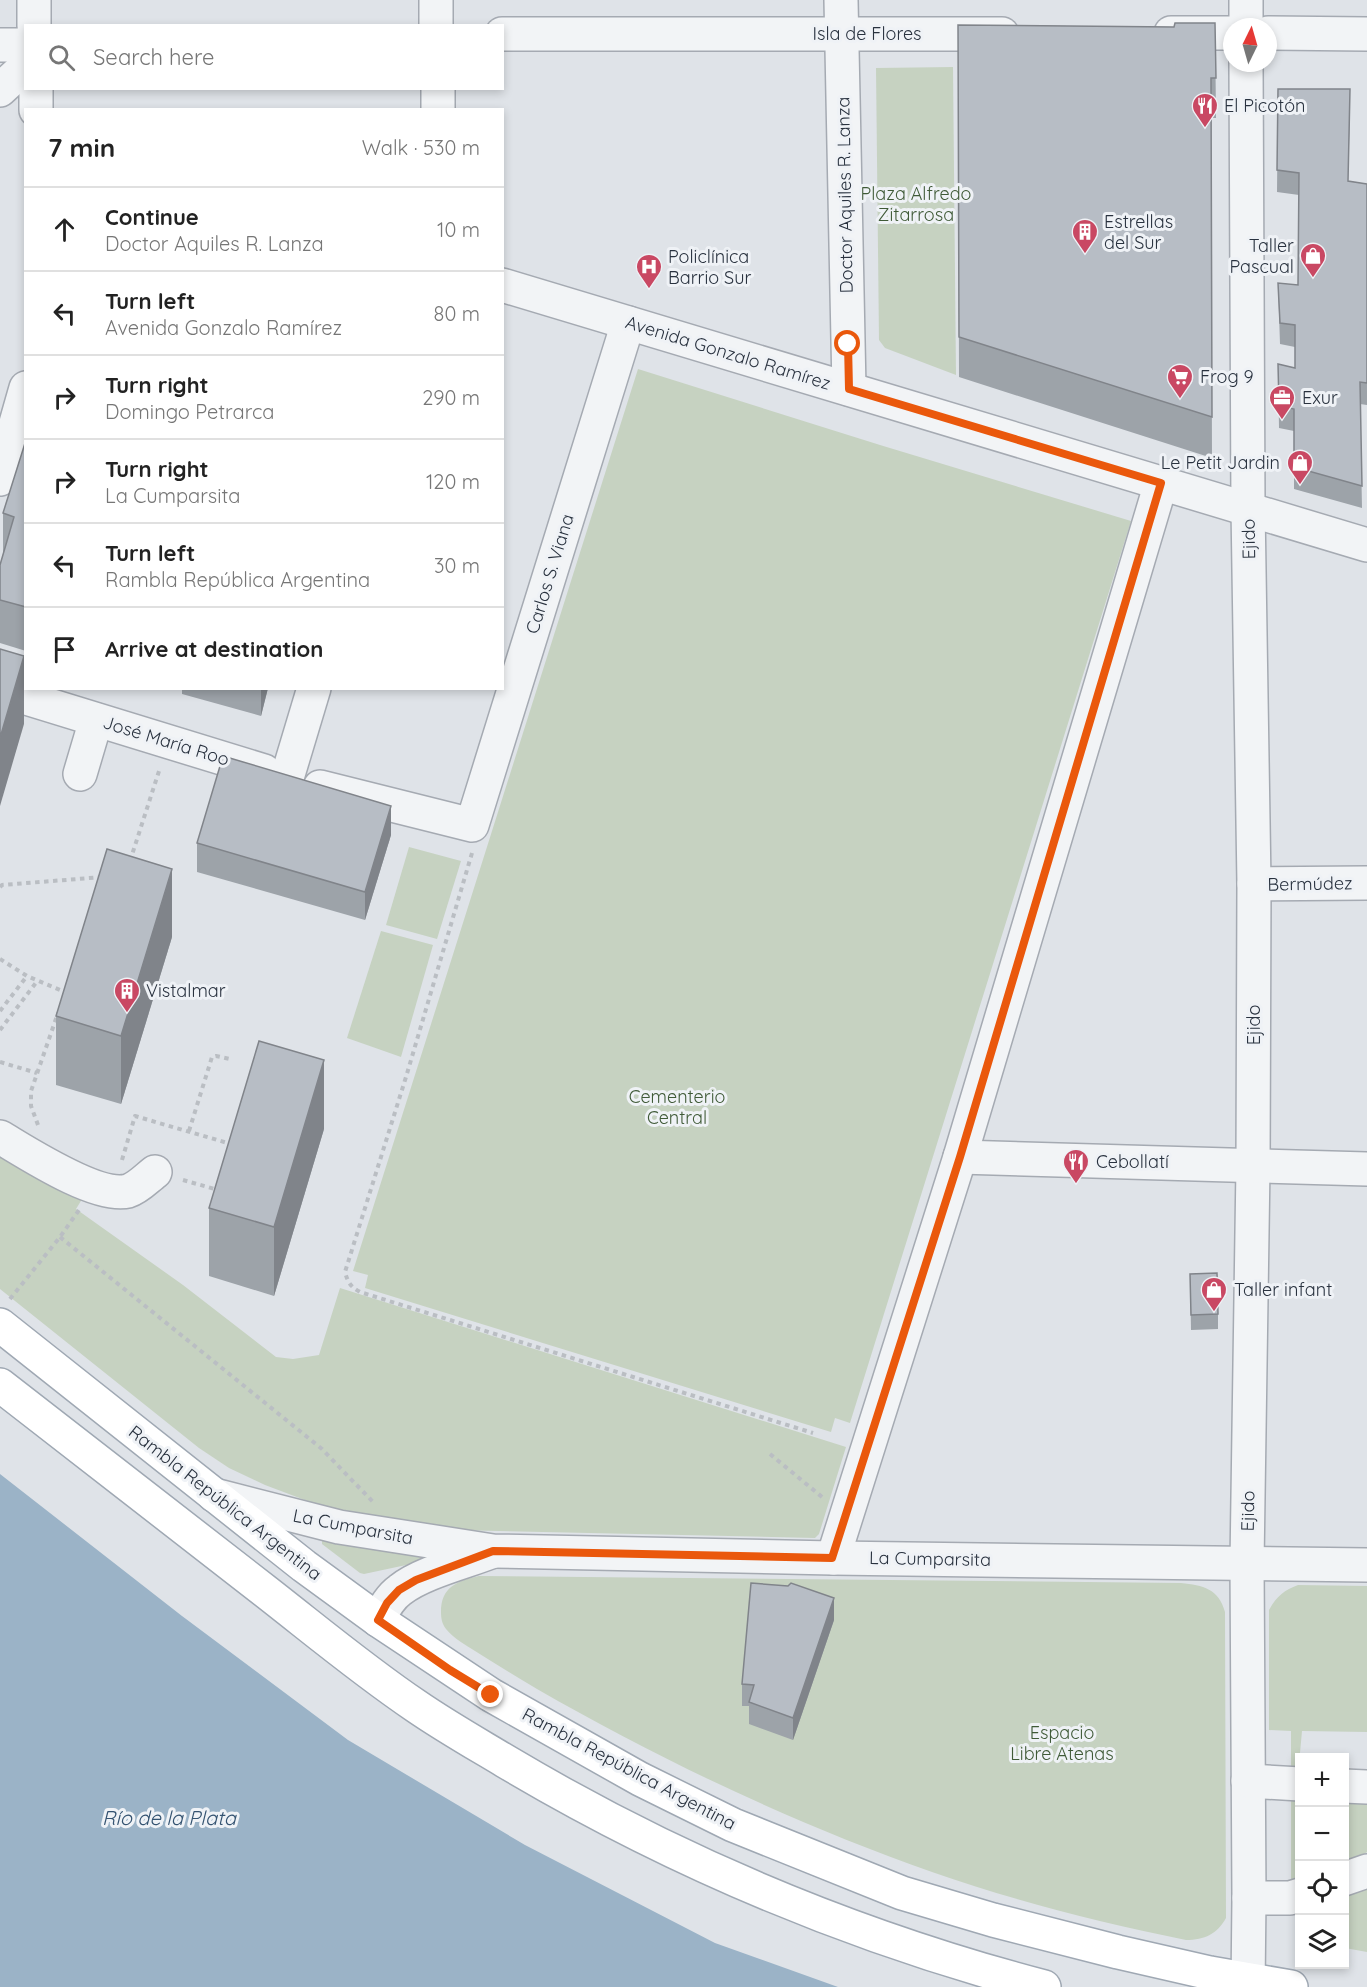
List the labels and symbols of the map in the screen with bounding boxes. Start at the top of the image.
north arrow [1223,18,1277,72]
street label: Isla de Flores [812,22,922,45]
restaurant icon: El Picotón [1190,91,1220,129]
place label: El Picotón [1224,94,1305,117]
street label: Doctor Aquiles R. Lanza [831,96,858,294]
park label: Plaza Alfredo Zitarrosa [861,182,971,226]
place label: Estrellas del Sur [1104,210,1173,254]
building icon: Estrellas del Sur [1070,217,1100,255]
place label: Taller Pascual [1229,234,1294,278]
shop icon: Taller Pascual [1298,241,1328,279]
place label: Policlínica Barrio Sur [668,245,751,289]
hospital icon: Policlínica Barrio Sur [634,252,664,290]
street label: Avenida Gonzalo Ramírez [623,310,834,395]
route start [834,330,860,356]
supermarket icon: Frog 9 [1165,362,1195,400]
place label: Frog 9 [1200,365,1254,388]
office icon: Exur [1267,383,1297,421]
place label: Exur [1302,386,1338,409]
shop icon: Le Petit Jardin [1285,448,1315,486]
place label: Le Petit Jardin [1161,451,1280,474]
street label: Carlos S. Viana [520,511,579,637]
street label: Ejido [1237,518,1260,560]
street label: José María Roo [100,710,232,771]
street label: Bermúdez [1267,871,1353,896]
building icon: Vistalmar [112,976,142,1014]
place label: Vistalmar [146,979,226,1002]
street label: Ejido [1242,1005,1265,1045]
park label: Cementerio Central [629,1085,725,1129]
restaurant icon: Cebollatí [1061,1147,1091,1185]
place label: Cebollatí [1096,1150,1169,1173]
shop icon: Taller infant [1199,1275,1229,1313]
place label: Taller infant [1234,1278,1332,1301]
street label: Rambla República Argentina [124,1420,326,1585]
street label: Ejido [1236,1490,1259,1532]
street label: La Cumparsita [291,1504,415,1549]
street label: La Cumparsita [869,1546,991,1571]
route end [477,1681,503,1707]
street label: Rambla República Argentina [518,1702,740,1835]
park label: Espacio Libre Atenas [1010,1721,1114,1765]
water label: Río de la Plata [102,1805,238,1830]

